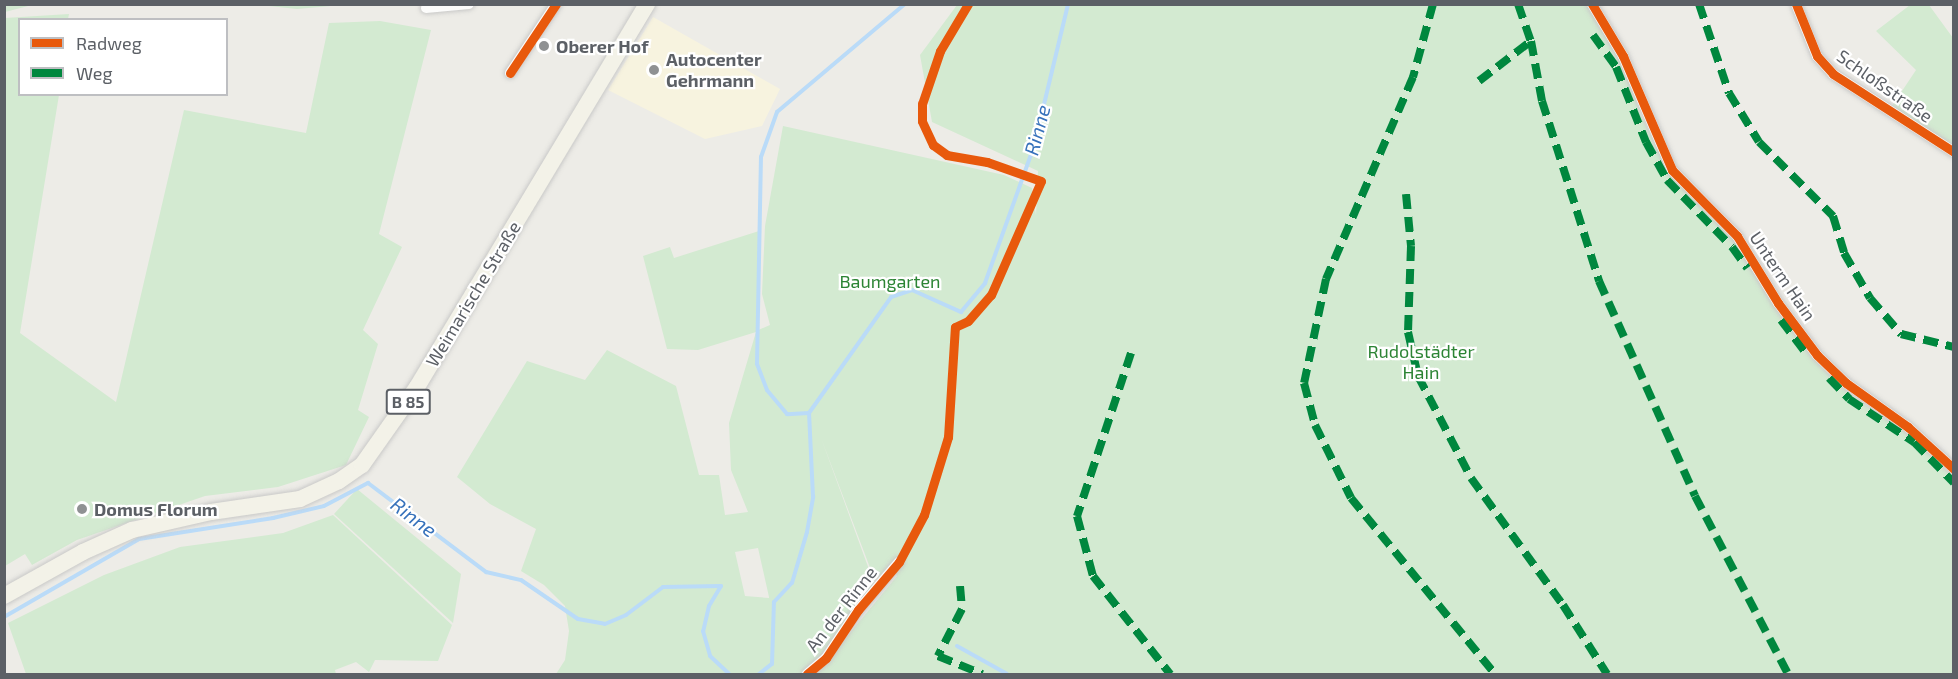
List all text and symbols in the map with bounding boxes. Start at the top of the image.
legend [18,18,228,96]
text: Radweg [76,32,142,54]
place label: Oberer Hof [556,35,649,57]
marker: Oberer Hof [537,39,551,53]
street label: Schloßstraße [1833,45,1937,127]
place label: Autocenter Gehrmann [666,49,762,92]
text: Weg [76,62,112,84]
marker: Autocenter Gehrmann [647,63,661,77]
water label: Rinne [1019,102,1055,158]
street label: Weimarische Straße [421,217,525,371]
street label: Unterm Hain [1745,227,1821,325]
park label: Baumgarten [839,270,941,292]
park label: Rudolstädter Hain [1367,341,1475,384]
road number: B 85 [386,389,430,415]
water label: Rinne [386,492,442,542]
place label: Domus Florum [94,498,218,520]
marker: Domus Florum [75,502,89,516]
street label: An der Rinne [801,562,881,656]

